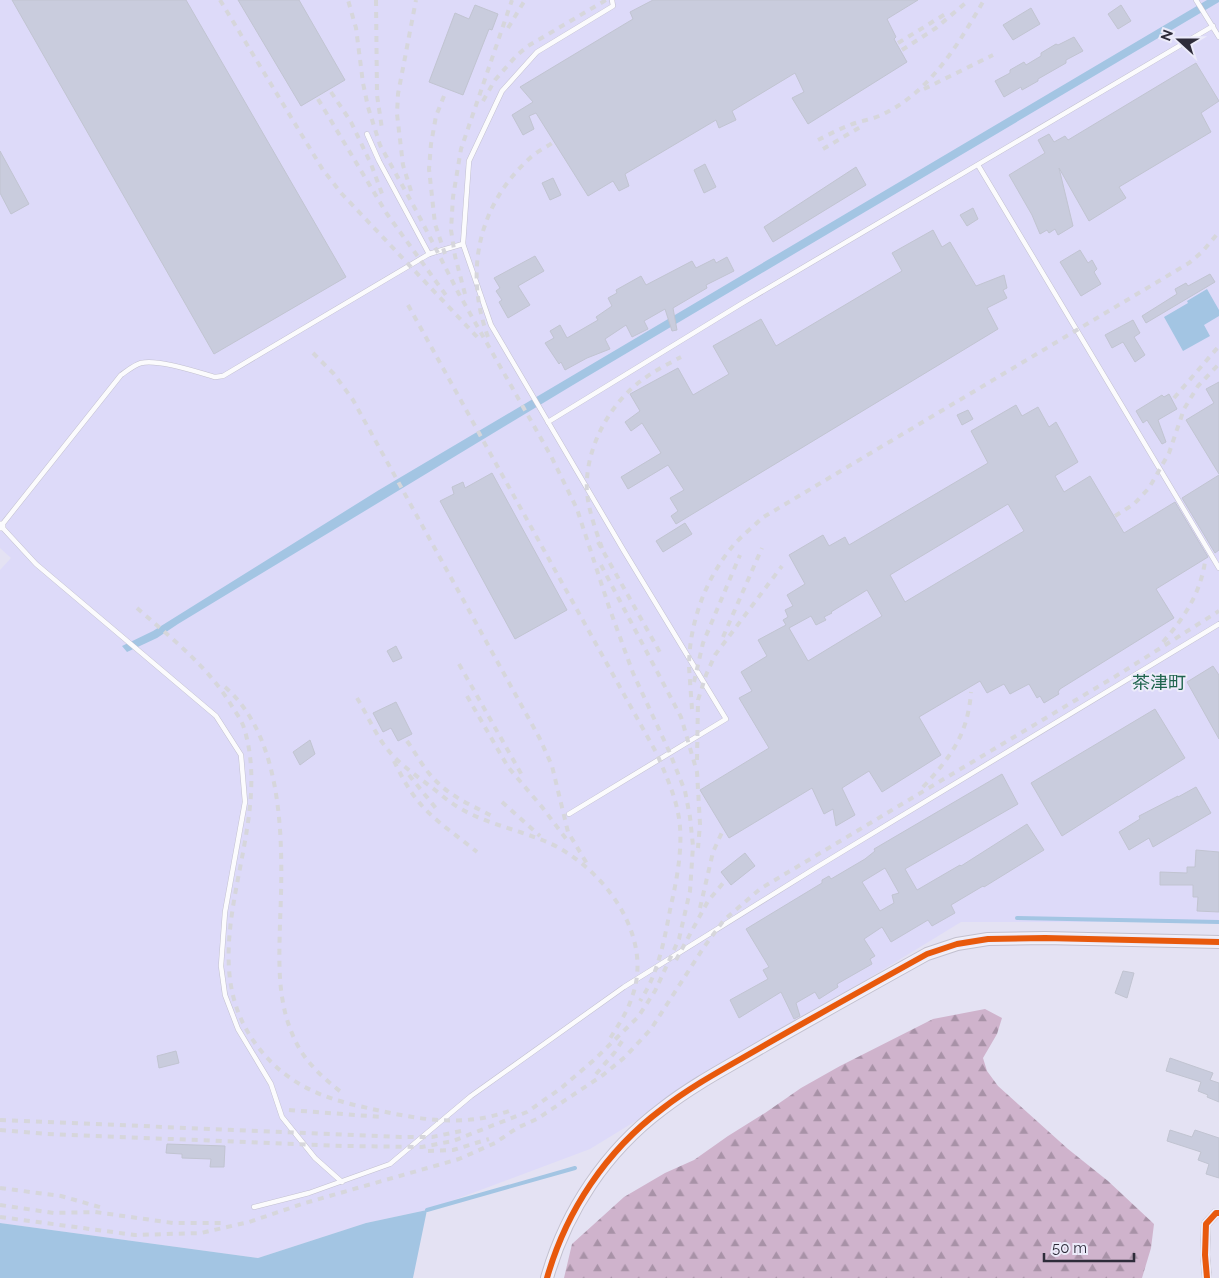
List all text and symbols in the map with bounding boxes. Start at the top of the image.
north arrow [1154,15,1204,65]
text: N [1157,27,1176,43]
district label: 茶津町 [1132,672,1186,693]
scale bar [1044,1230,1134,1262]
text: 50 m [1052,1239,1087,1257]

